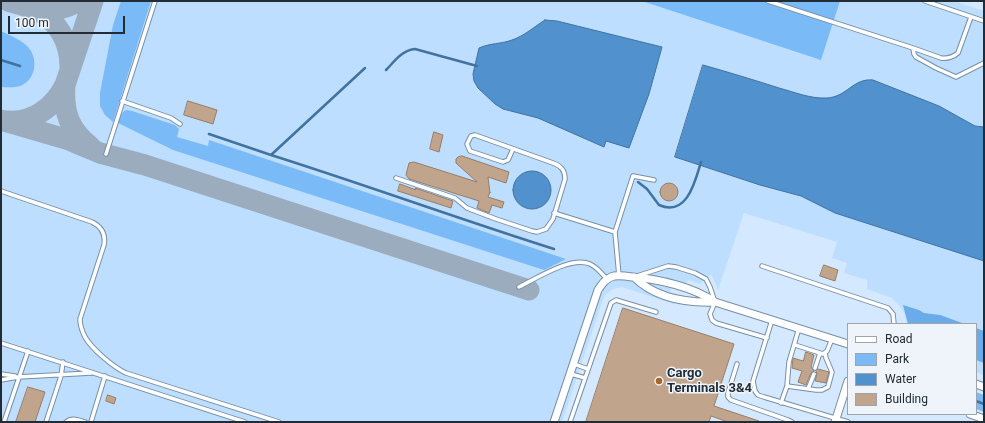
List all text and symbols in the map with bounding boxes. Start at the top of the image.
scale bar [10,8,127,34]
text: 100 m [15,16,49,30]
legend [847,323,977,415]
text: Road [885,332,913,346]
text: Park [885,352,909,366]
place label: Cargo Terminals 3&4 [667,366,752,397]
text: Water [885,372,916,386]
marker: Cargo Terminals 3&4 [654,376,664,386]
text: Building [885,392,928,406]

